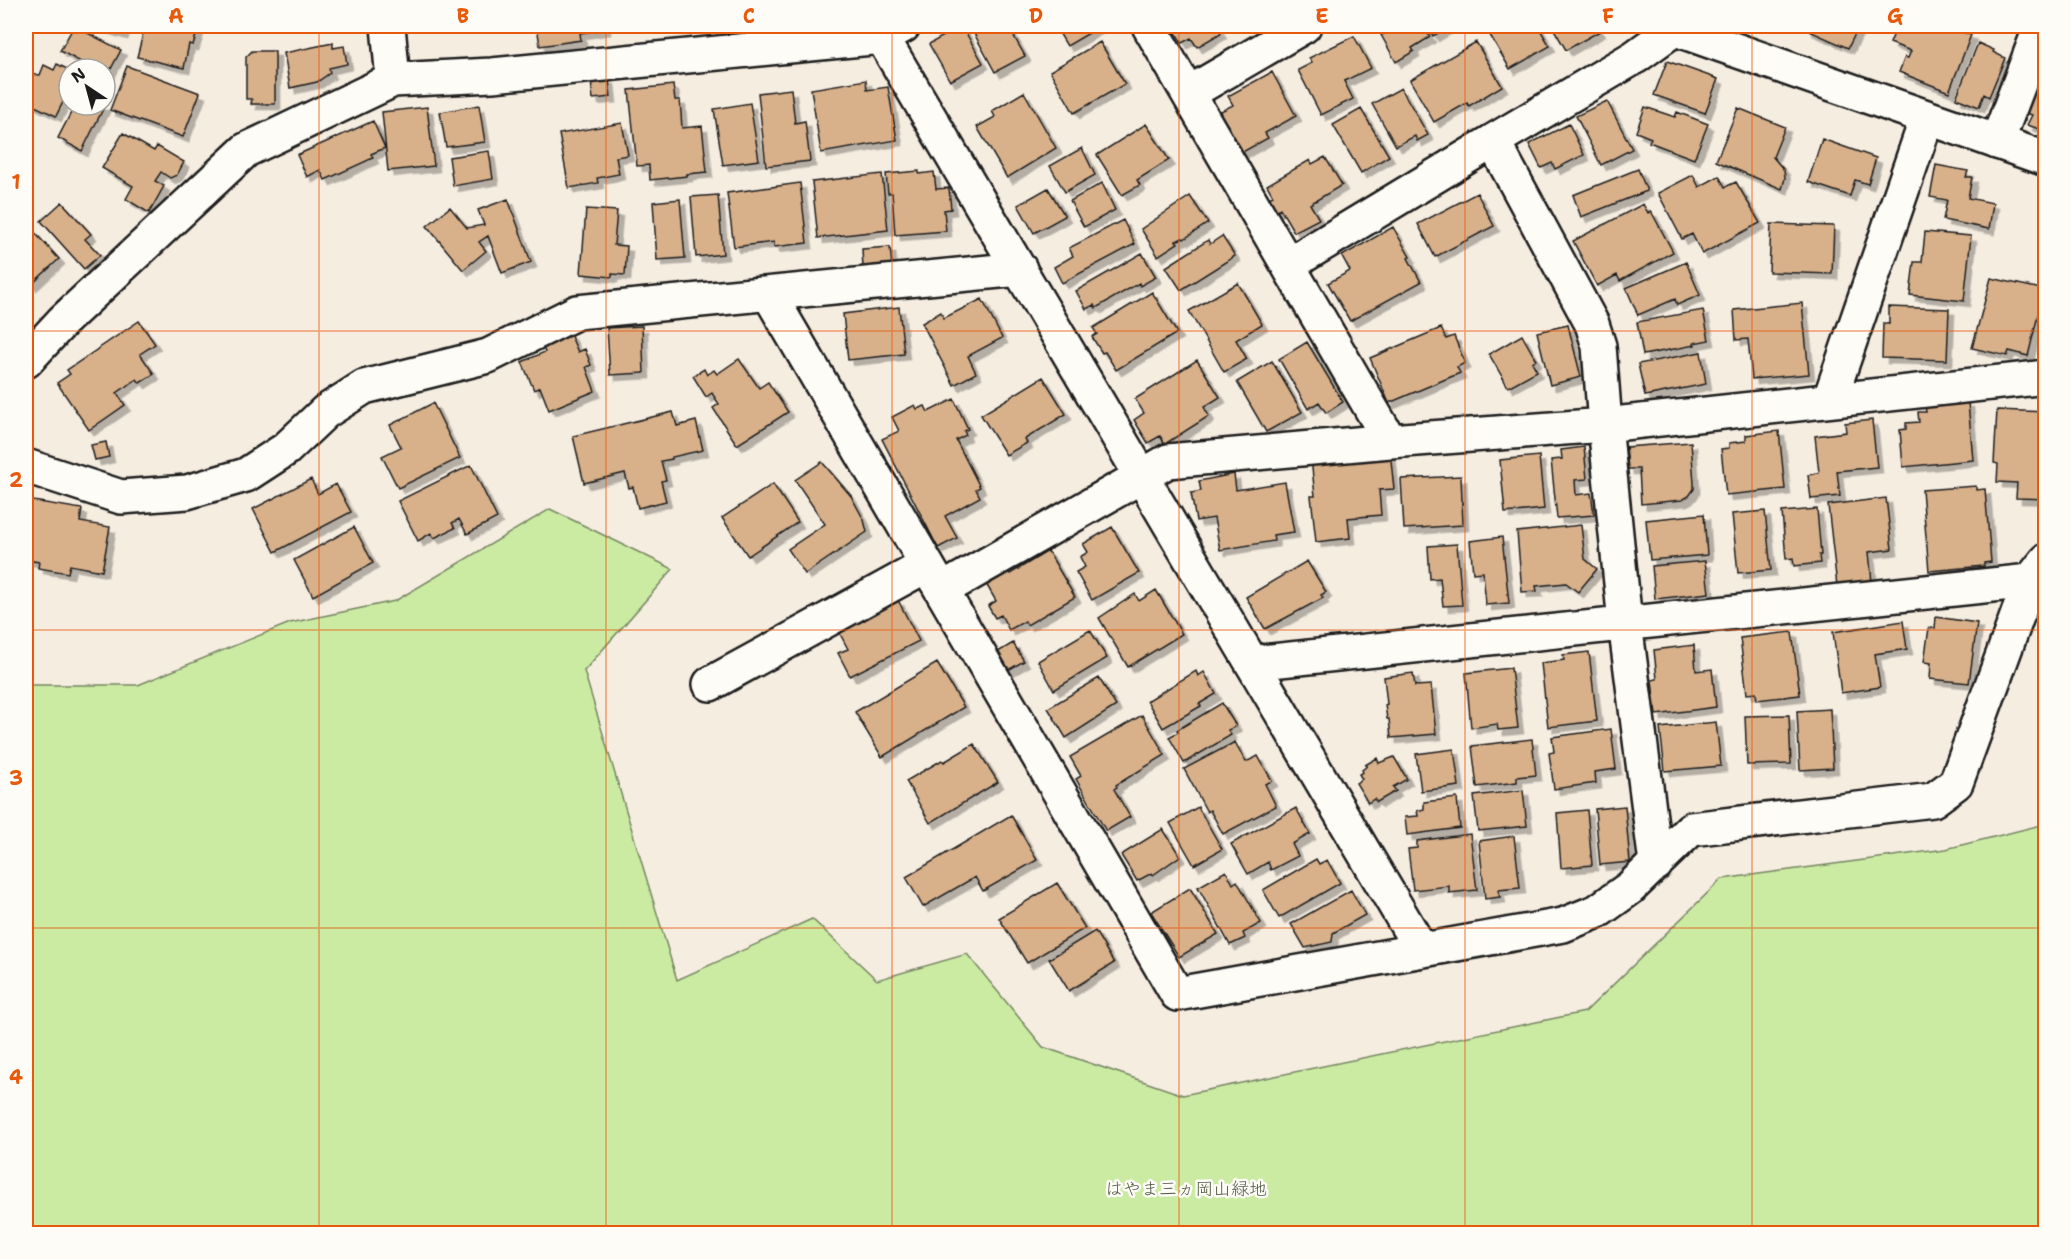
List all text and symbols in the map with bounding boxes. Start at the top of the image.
text: A [168,3,184,29]
text: B [457,3,469,29]
text: C [743,3,755,29]
text: D [1029,3,1043,29]
text: E [1315,3,1329,29]
text: F [1602,3,1614,29]
text: G [1887,3,1903,29]
north arrow [57,57,117,117]
text: N [67,63,90,87]
text: 1 [11,169,21,195]
text: 2 [9,467,23,493]
text: 3 [9,765,23,791]
text: 4 [9,1064,23,1090]
park label: はやま三ヵ岡山緑地 [1105,1177,1267,1201]

